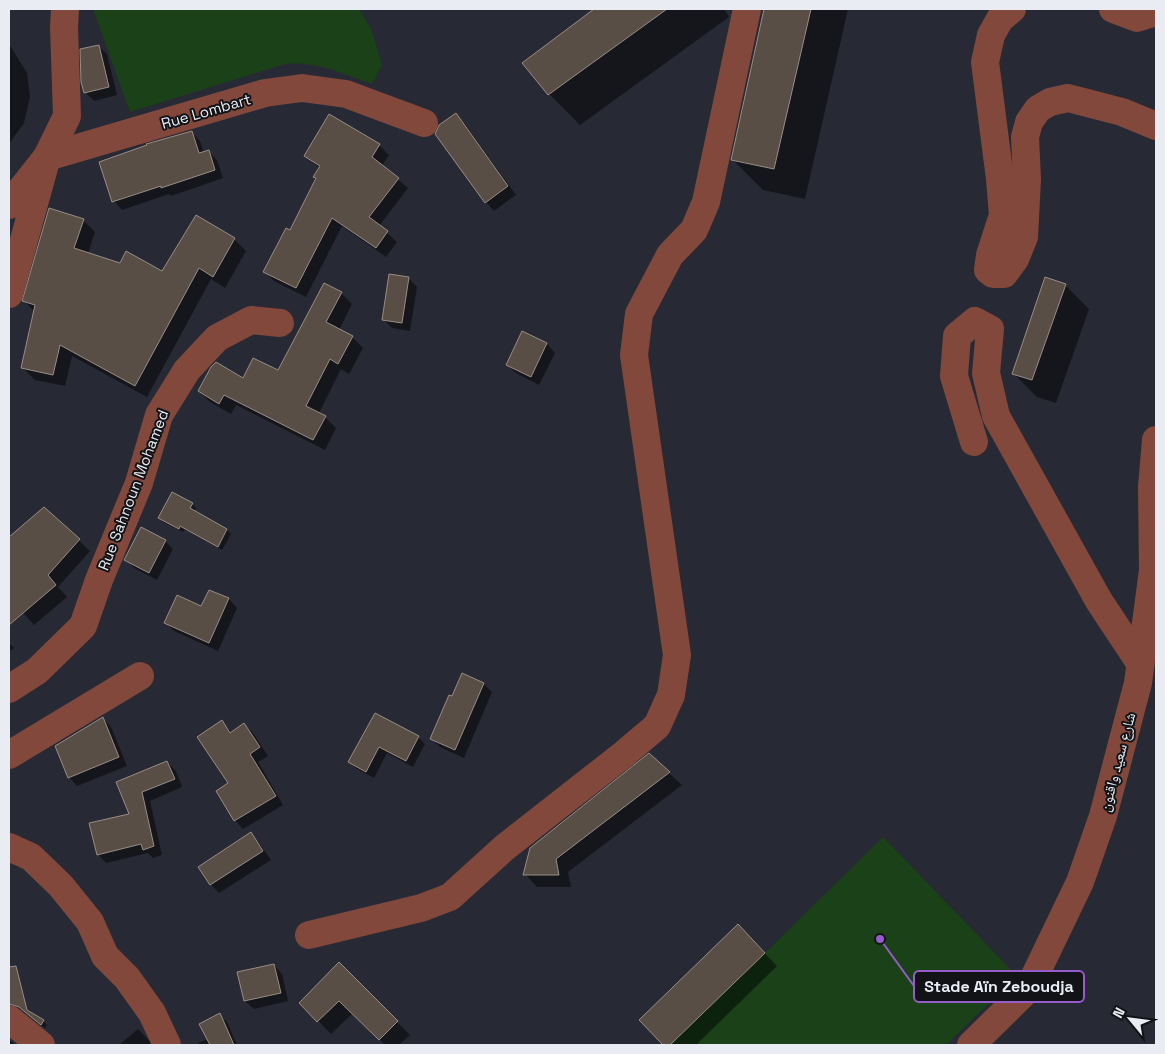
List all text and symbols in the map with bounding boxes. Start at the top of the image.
street label: Rue Lombart [159,89,253,133]
street label: Rue Sahnoun Mohamed [94,407,172,573]
street label: شارع سعيد واقنون [1095,710,1140,814]
callout: Stade Aïn Zeboudja [914,971,1084,1002]
text: Stade Aïn Zeboudja [924,976,1074,997]
north arrow [1105,994,1155,1044]
text: N [1108,1004,1129,1021]

